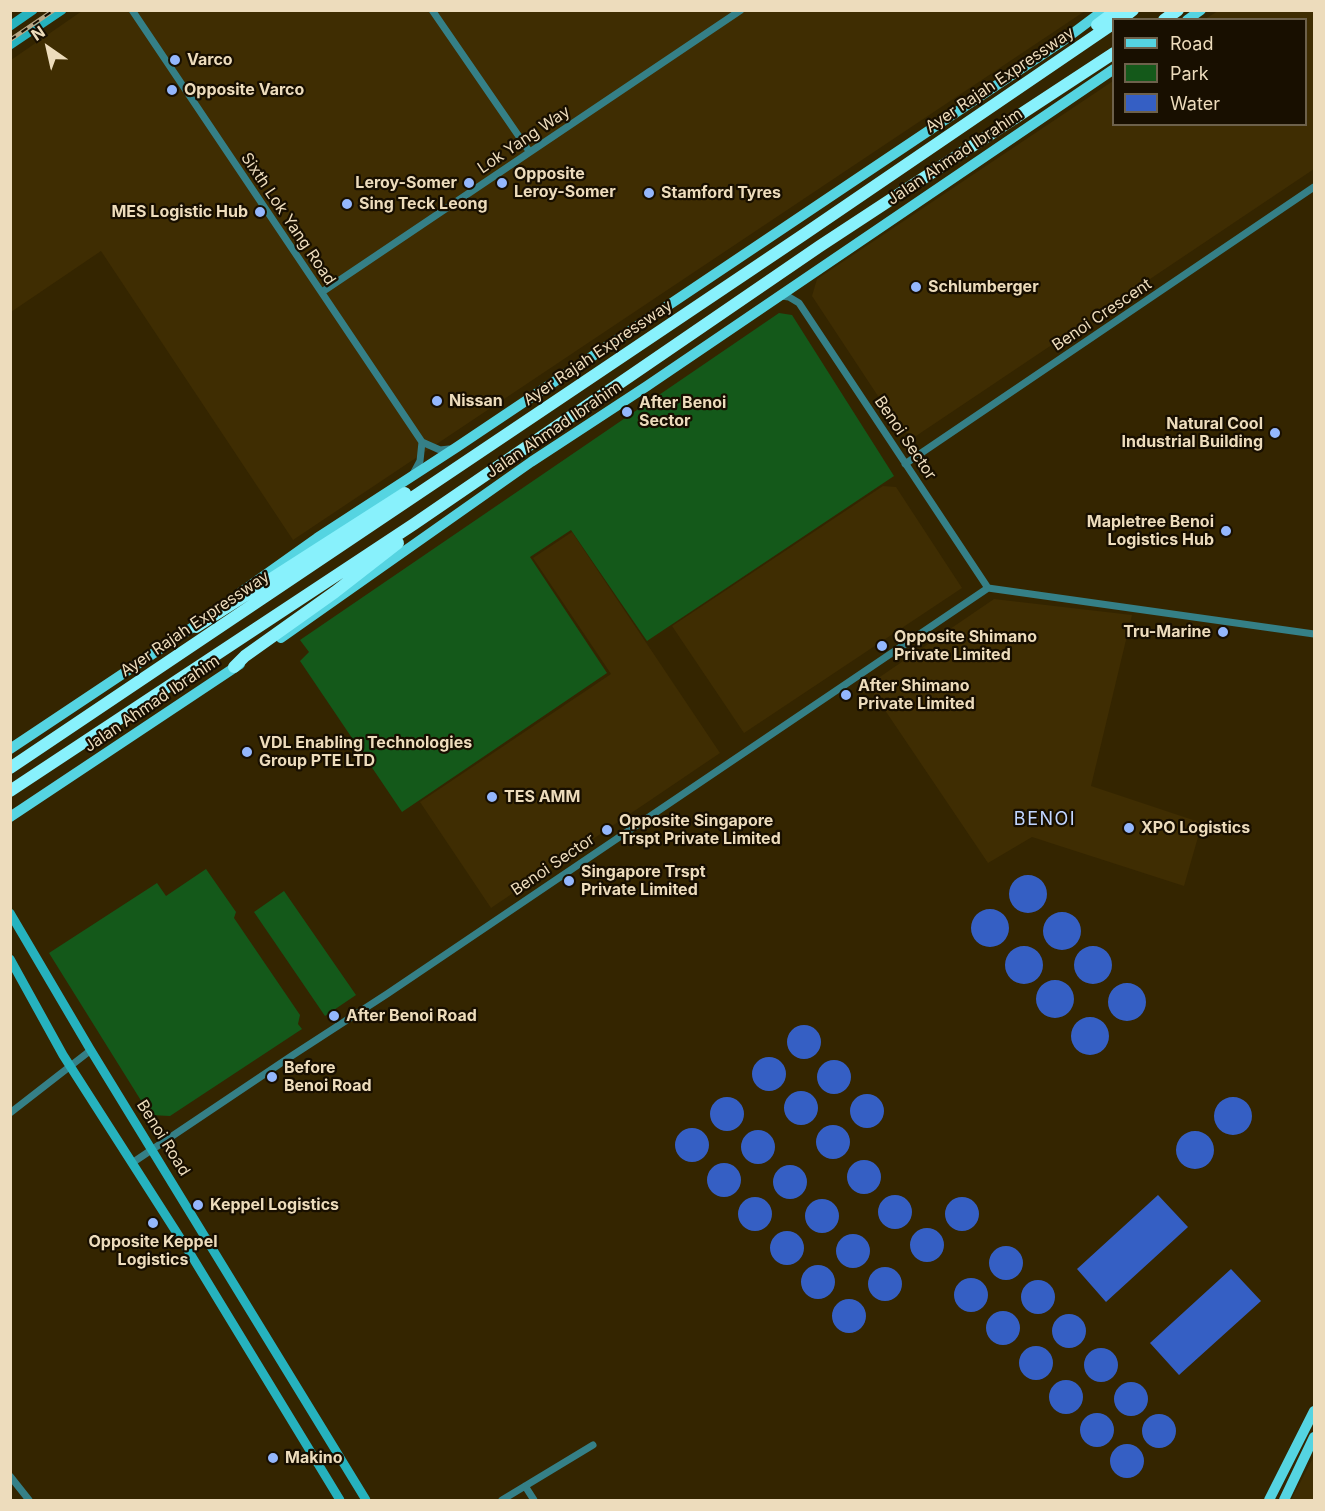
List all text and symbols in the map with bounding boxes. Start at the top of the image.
north arrow [18,18,78,78]
legend [1112,18,1307,126]
text: N [27,21,49,45]
street label: Ayer Rajah Expressway [922,23,1078,137]
text: Road [1170,33,1213,54]
place label: Varco [187,50,233,70]
marker: Varco [168,53,182,67]
text: Park [1170,63,1209,84]
place label: Opposite Varco [184,80,304,100]
marker: Opposite Varco [165,83,179,97]
text: Water [1170,93,1220,114]
street label: Lok Yang Way [474,102,574,178]
street label: Jalan Ahmad Ibrahim [884,105,1026,209]
street label: Sixth Lok Yang Road [237,149,339,289]
place label: Opposite Leroy-Somer [514,164,616,202]
place label: Leroy-Somer [355,173,457,193]
marker: Leroy-Somer [462,176,476,190]
marker: Opposite Leroy-Somer [495,176,509,190]
place label: Stamford Tyres [661,183,781,203]
marker: Stamford Tyres [642,186,656,200]
place label: Sing Teck Leong [359,194,488,214]
marker: Sing Teck Leong [340,197,354,211]
place label: MES Logistic Hub [111,202,248,222]
marker: MES Logistic Hub [253,205,267,219]
street label: Benoi Crescent [1049,275,1155,355]
place label: Schlumberger [928,277,1039,297]
marker: Schlumberger [909,280,923,294]
street label: Ayer Rajah Expressway [520,296,676,410]
street label: Jalan Ahmad Ibrahim [483,378,625,482]
place label: Nissan [449,391,503,411]
place label: After Benoi Sector [639,393,726,431]
street label: Benoi Sector [870,393,940,483]
marker: Nissan [430,394,444,408]
marker: After Benoi Sector [620,405,634,419]
place label: Natural Cool Industrial Building [1122,414,1263,452]
marker: Natural Cool Industrial Building [1268,426,1282,440]
place label: Mapletree Benoi Logistics Hub [1087,512,1214,550]
marker: Mapletree Benoi Logistics Hub [1219,524,1233,538]
street label: Ayer Rajah Expressway [117,567,273,681]
place label: Tru-Marine [1123,622,1211,642]
marker: Tru-Marine [1216,625,1230,639]
place label: Opposite Shimano Private Limited [894,627,1037,665]
marker: Opposite Shimano Private Limited [875,639,889,653]
street label: Jalan Ahmad Ibrahim [81,652,223,756]
place label: After Shimano Private Limited [858,676,975,714]
marker: After Shimano Private Limited [839,688,853,702]
place label: VDL Enabling Technologies Group PTE LTD [259,733,472,771]
marker: VDL Enabling Technologies Group PTE LTD [240,745,254,759]
place label: TES AMM [504,787,580,807]
marker: TES AMM [485,790,499,804]
district label: BENOI [1014,809,1076,831]
place label: Opposite Singapore Trspt Private Limited [619,811,781,849]
place label: XPO Logistics [1141,818,1250,838]
marker: XPO Logistics [1122,821,1136,835]
marker: Opposite Singapore Trspt Private Limited [600,823,614,837]
street label: Benoi Sector [508,830,598,900]
place label: Singapore Trspt Private Limited [581,862,706,900]
marker: Singapore Trspt Private Limited [562,874,576,888]
place label: After Benoi Road [346,1006,477,1026]
marker: After Benoi Road [327,1009,341,1023]
place label: Before Benoi Road [284,1058,372,1096]
marker: Before Benoi Road [265,1070,279,1084]
street label: Benoi Road [132,1097,194,1179]
place label: Keppel Logistics [210,1195,339,1215]
marker: Keppel Logistics [191,1198,205,1212]
marker: Opposite Keppel Logistics [146,1216,160,1230]
place label: Opposite Keppel Logistics [88,1232,218,1270]
place label: Makino [285,1448,343,1468]
marker: Makino [266,1451,280,1465]

